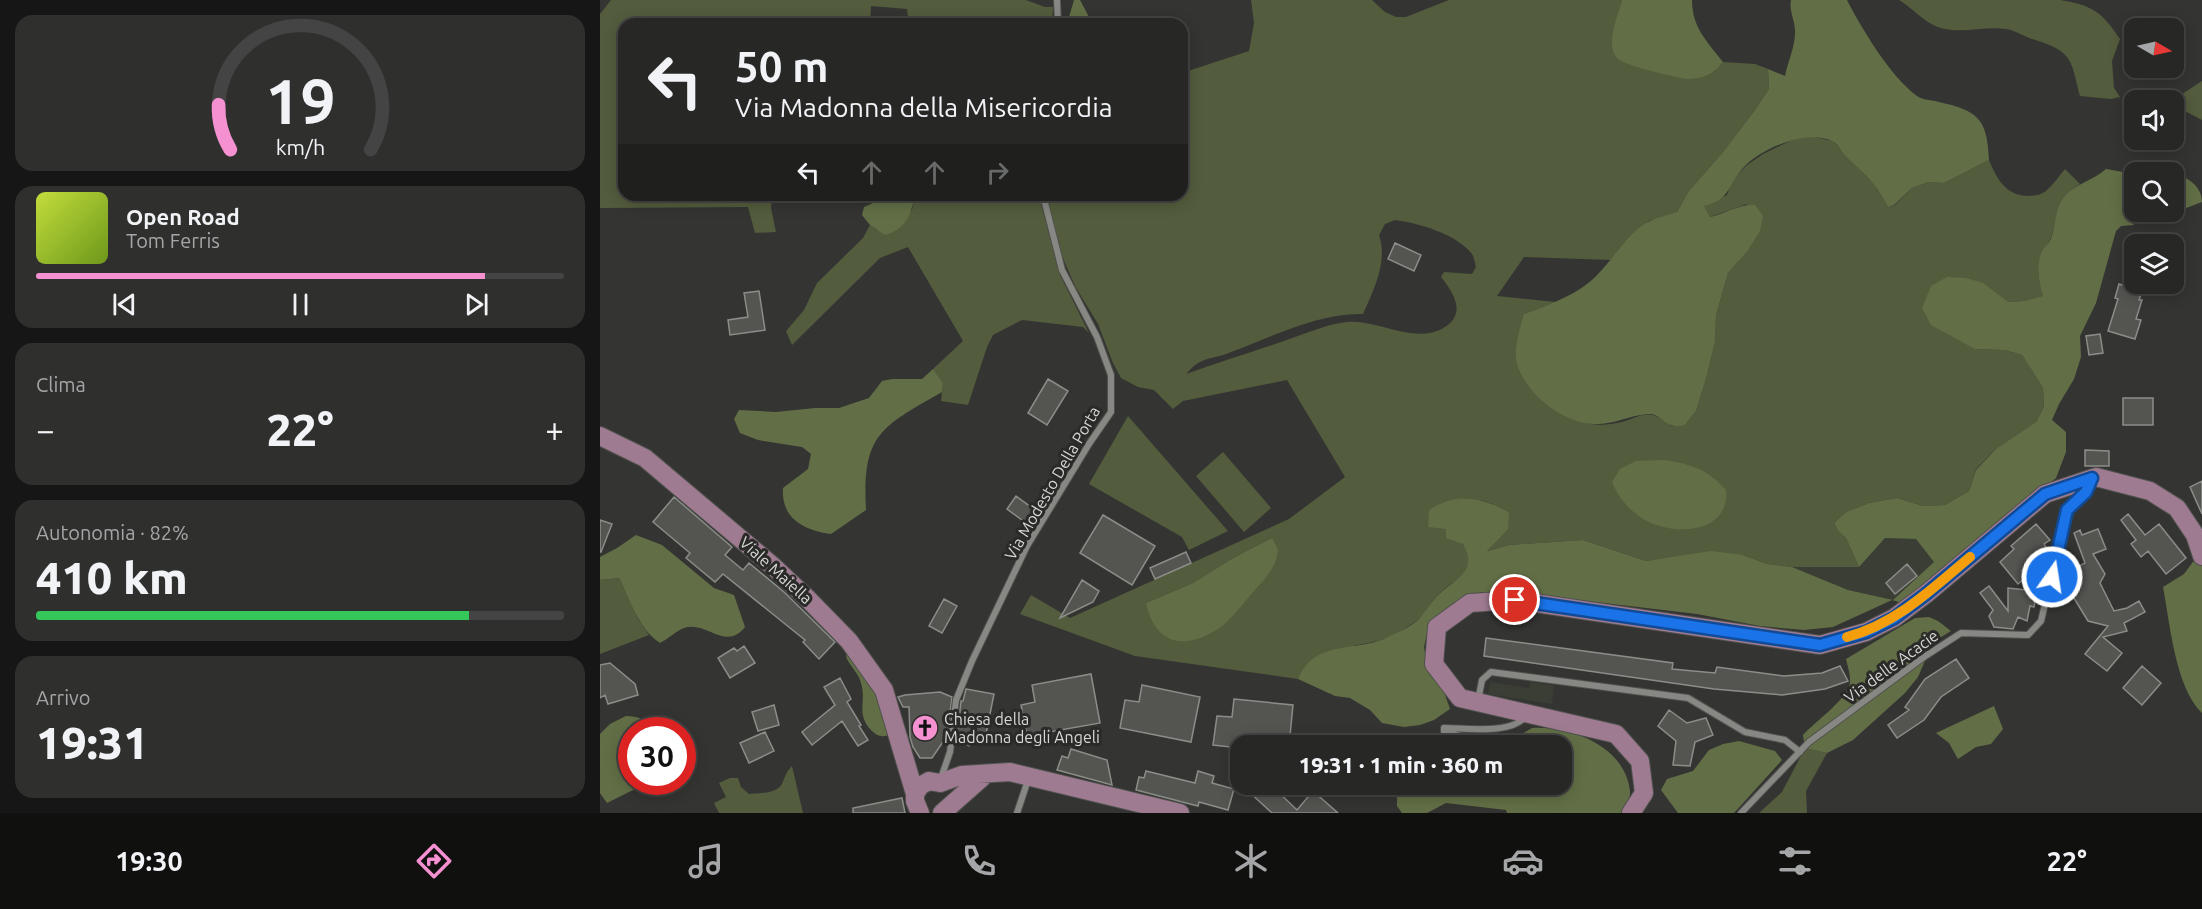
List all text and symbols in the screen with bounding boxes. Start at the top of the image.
north arrow [2124,18,2184,78]
map controls [2124,18,2184,294]
icon: left [636,42,714,120]
text: 50 m [735,43,829,90]
text: 19 [265,66,335,136]
button: sound [2124,90,2184,150]
text: Via Madonna della Misericordia [735,92,1113,122]
text: km/h [275,135,325,159]
icon: left [792,156,825,189]
icon: ahead [855,156,888,189]
icon: ahead [918,156,951,189]
icon: right [981,156,1014,189]
button: search [2124,162,2184,222]
text: Open Road [126,204,240,229]
text: Tom Ferris [126,229,220,252]
button: layers [2124,234,2184,294]
icon: previous [108,288,141,321]
icon: pause [284,288,317,321]
icon: next [460,288,493,321]
text: Clima [36,373,86,396]
street label: Via Modesto Della Porta [1001,403,1103,563]
text: 22° [266,404,334,455]
text: − [36,411,55,448]
text: + [545,411,564,448]
text: Autonomia · 82% [36,521,189,544]
street label: Viale Maiella [736,533,816,607]
position arrow [2020,545,2084,609]
text: 410 km [36,552,188,603]
pin [1489,574,1540,625]
icon: arrive [1498,583,1531,616]
street label: Via delle Acacie [1841,626,1941,706]
text: Arrivo [36,686,90,709]
place label: Chiesa della Madonna degli Angeli [944,710,1100,746]
church icon: Chiesa della Madonna degli Angeli [910,713,940,743]
text: 19:31 [36,717,149,768]
speed limit sign: 30 [618,717,696,795]
text: 19:31 · 1 min · 360 m [1299,752,1503,777]
icon: directions [413,840,455,882]
icon: music [685,840,727,882]
icon: phone [958,840,1000,882]
icon: climate [1230,840,1272,882]
icon: car [1502,840,1544,882]
icon: filters [1774,840,1816,882]
text: 19:30 [115,846,183,876]
text: 22° [2047,846,2087,876]

